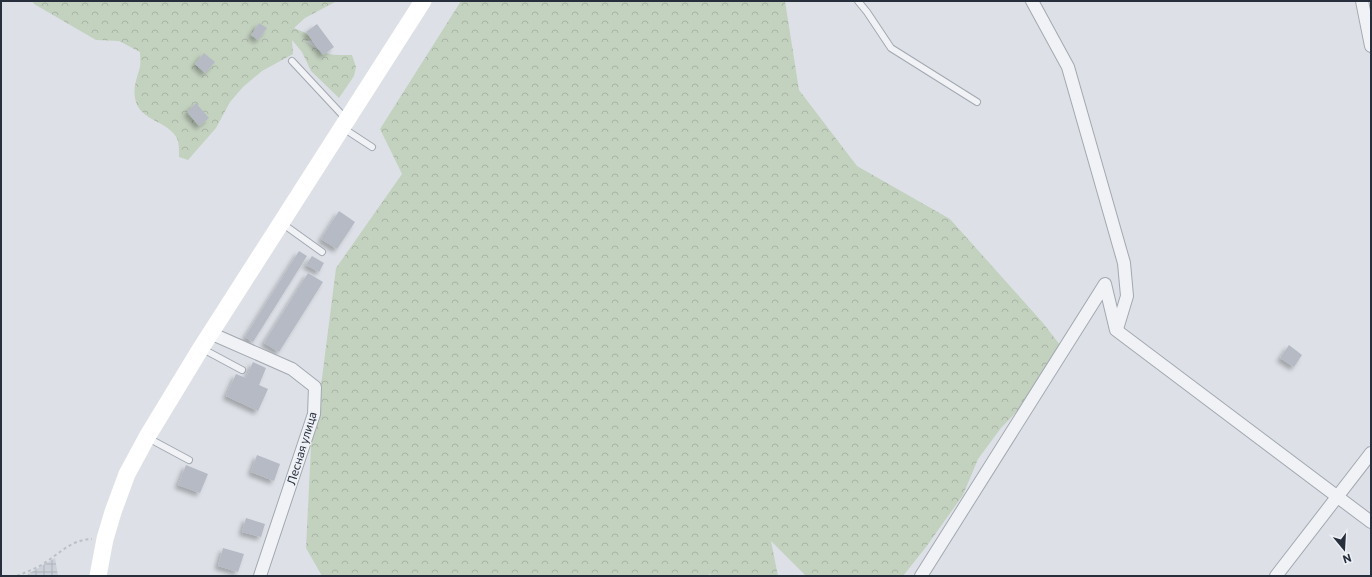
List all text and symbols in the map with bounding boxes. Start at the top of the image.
street label: Лесная улица [283,410,319,486]
north arrow [1324,529,1364,569]
text: N [1341,552,1353,566]

